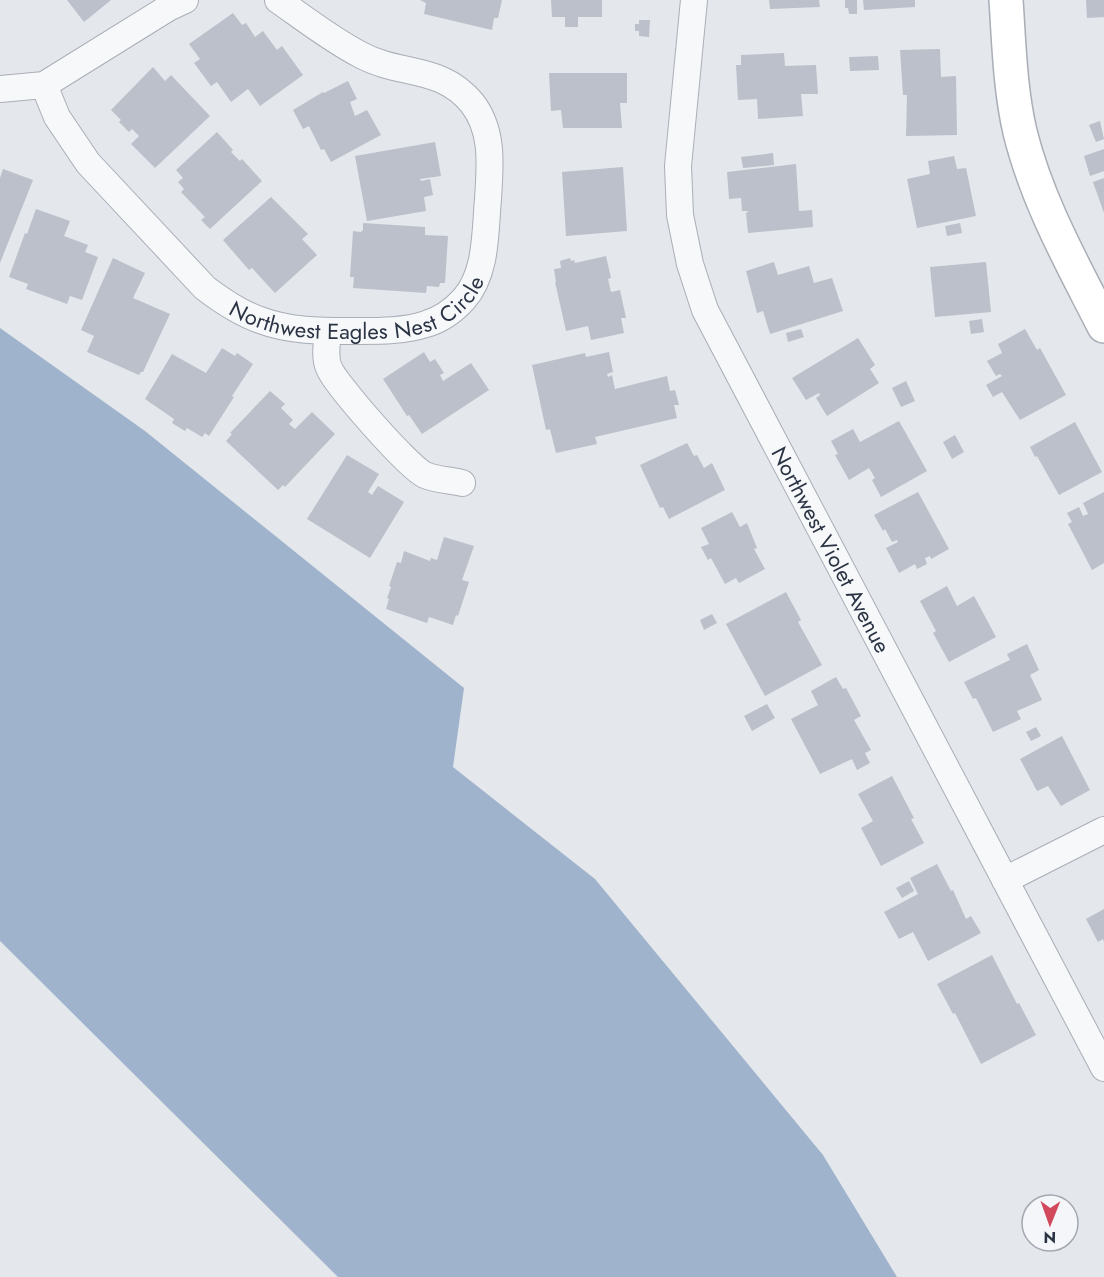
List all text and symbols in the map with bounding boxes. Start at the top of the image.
street label: Northwest Eagles Nest Circle [224,270,492,347]
street label: Northwest Violet Avenue [764,441,899,659]
north arrow [1020,1193,1080,1253]
text: N [1043,1226,1056,1249]

